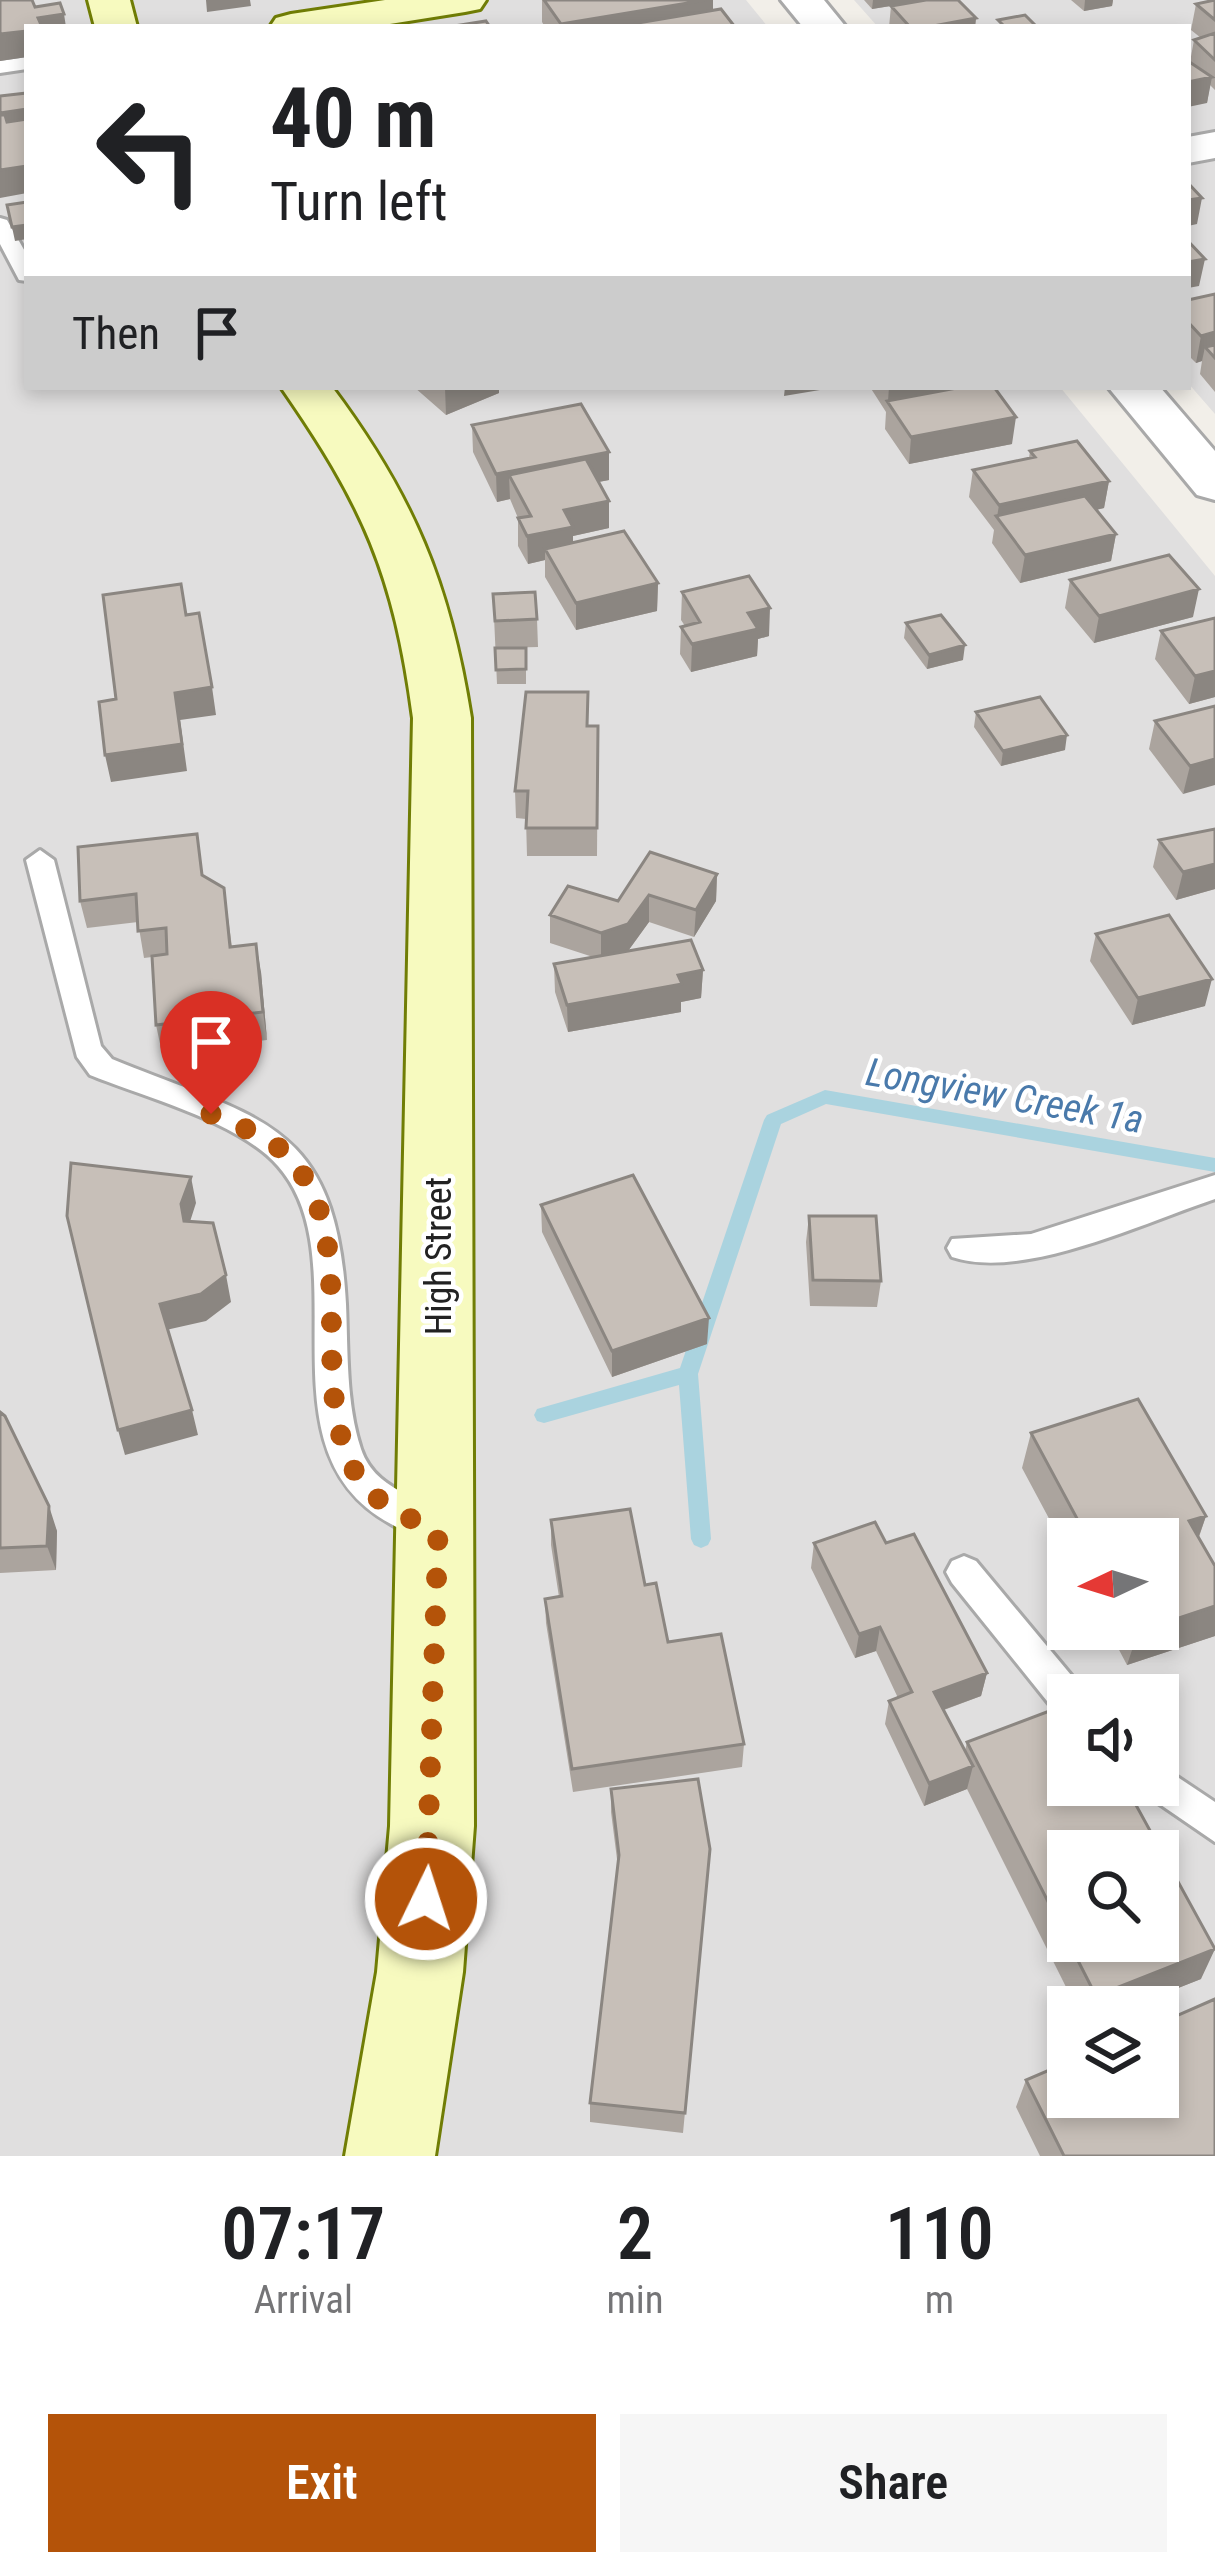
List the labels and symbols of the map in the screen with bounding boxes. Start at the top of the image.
pin [160,991,262,1114]
water label: Longview Creek 1a [863,1049,1147,1143]
street label: High Street [418,1177,460,1335]
north arrow [1047,1518,1179,1650]
position arrow [363,1836,489,1962]

